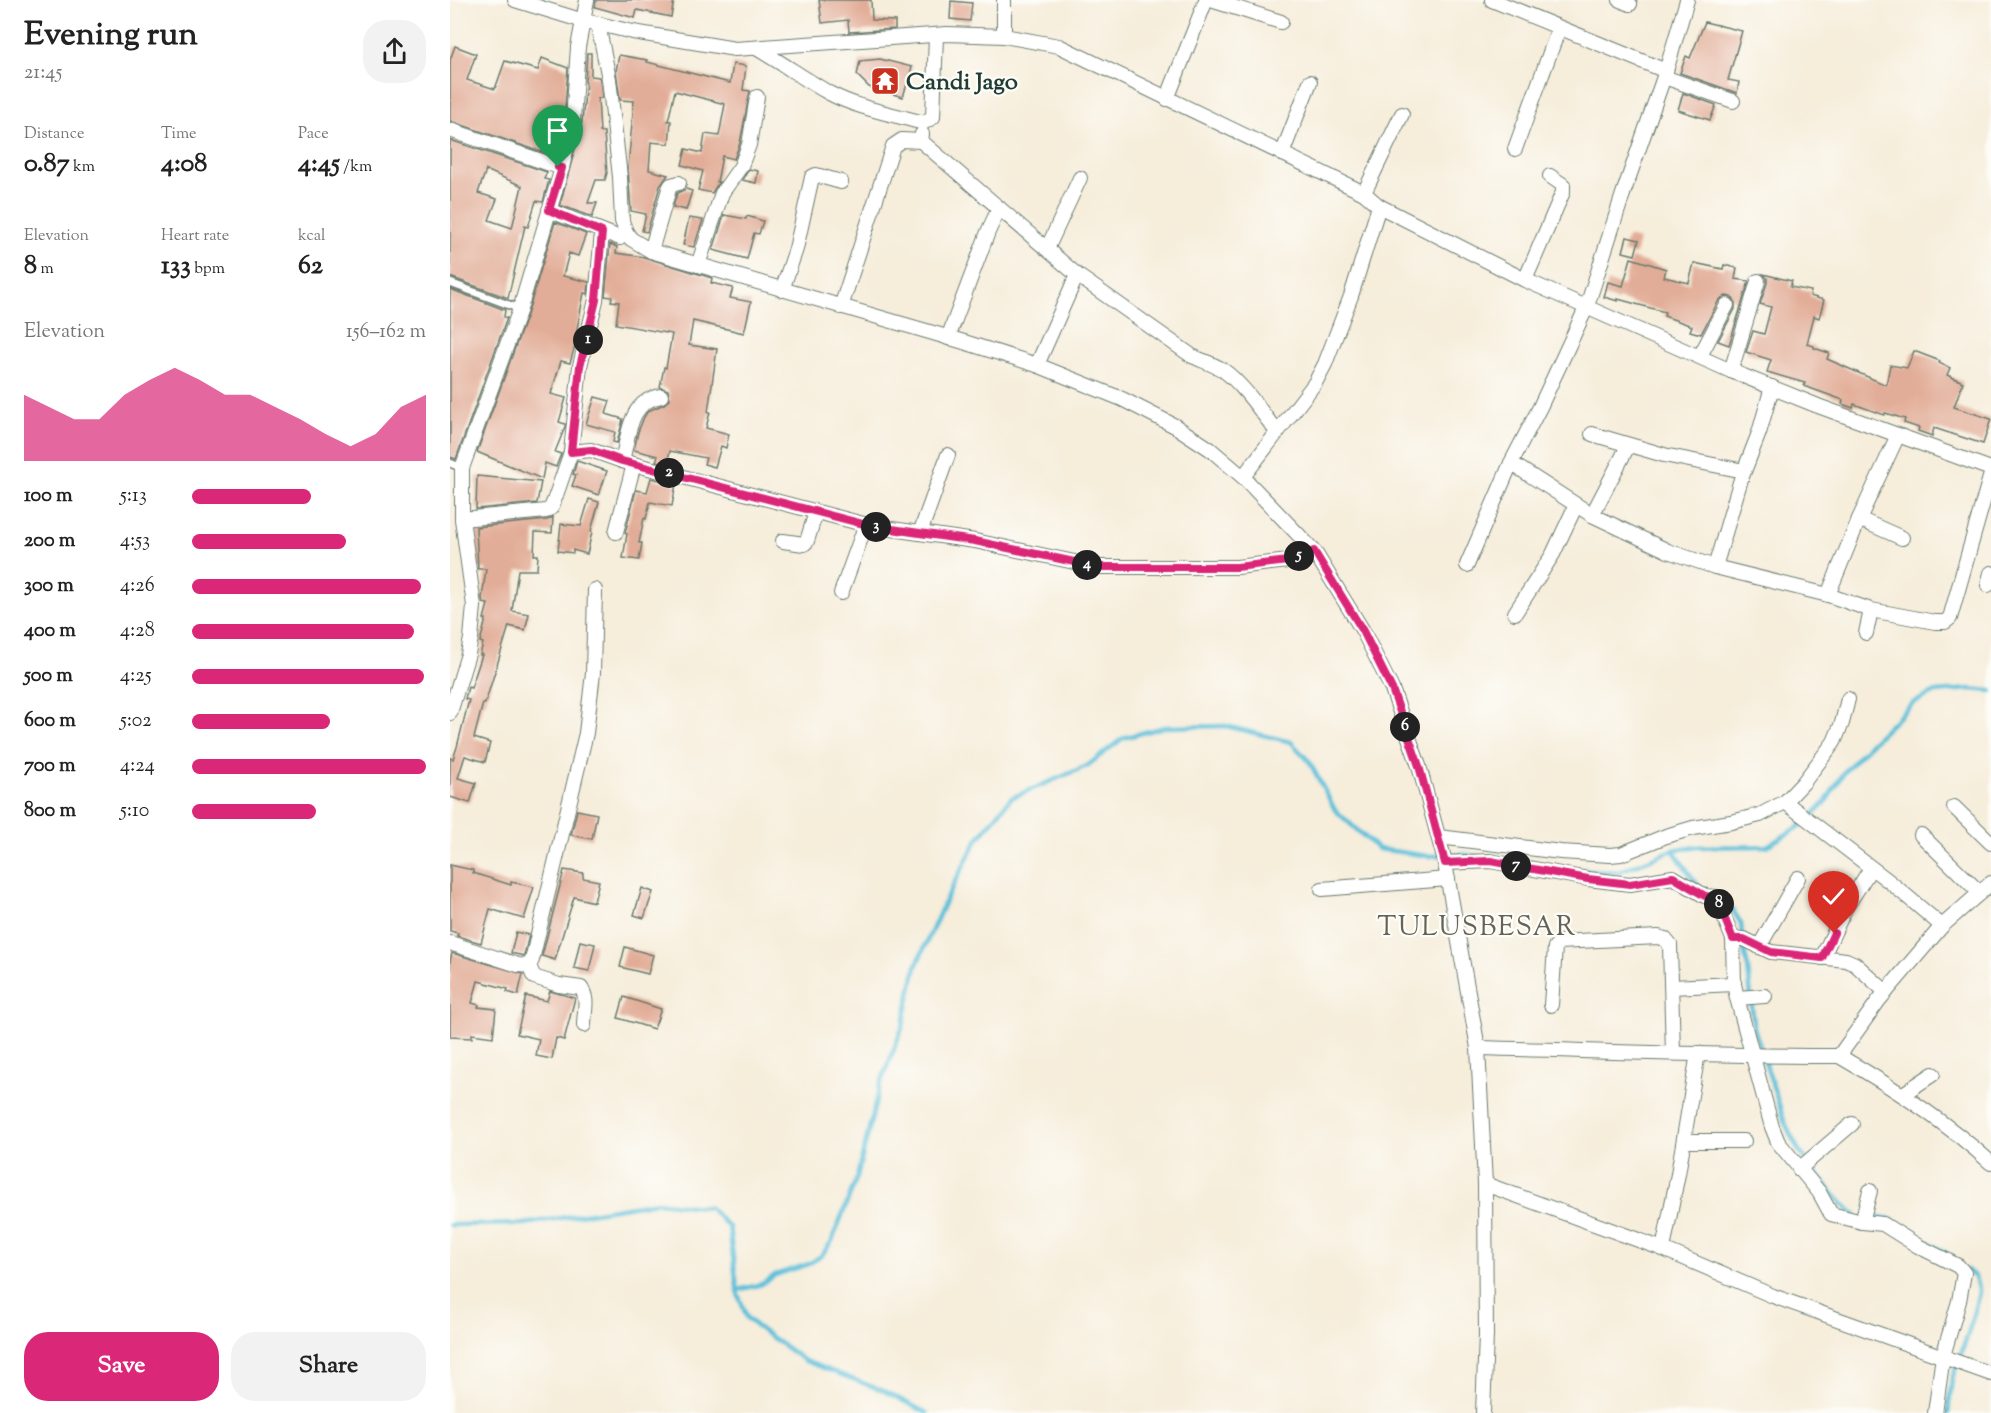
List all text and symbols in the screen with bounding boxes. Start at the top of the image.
text: Evening run [24,12,198,60]
button: share [363,20,426,83]
text: 21:45 [24,59,62,88]
temple icon: Candi Jago [869,65,901,97]
place label: Candi Jago [906,66,1018,100]
pin [532,105,583,167]
icon: arrive [541,114,574,147]
text: Distance [24,123,84,146]
text: Time [161,123,197,146]
text: Pace [298,123,329,146]
text: 0.87 [24,146,70,183]
text: 4:08 [161,146,207,183]
text: 4:45 [298,146,340,183]
text: km [70,156,95,179]
text: /km [340,156,372,179]
text: Elevation [24,225,89,248]
text: Heart rate [161,225,229,248]
text: kcal [298,225,326,248]
text: 8 [24,248,37,285]
text: 133 [161,248,191,285]
text: 62 [298,248,323,285]
text: m [37,258,54,281]
text: bpm [191,258,225,281]
text: Elevation [24,318,105,347]
text: 156–162 m [346,318,426,347]
pin: 1 [573,325,603,355]
text: 1 [585,328,591,351]
pin: 2 [654,458,684,488]
text: 2 [665,461,673,484]
text: 100 m [24,482,73,511]
text: 5:13 [120,482,147,511]
pin: 3 [861,512,891,542]
text: 3 [873,515,879,538]
text: 200 m [24,527,75,556]
text: 4:53 [120,527,150,556]
pin: 5 [1284,541,1314,571]
text: 5 [1296,544,1302,567]
pin: 4 [1072,550,1102,580]
text: 4 [1083,553,1091,576]
text: 300 m [24,572,74,601]
text: 4:26 [120,572,155,601]
text: 400 m [24,617,76,646]
text: 4:28 [120,617,155,646]
text: 500 m [24,662,73,691]
text: 4:25 [120,662,151,691]
text: 600 m [24,707,76,736]
text: 5:02 [120,707,152,736]
pin: 6 [1390,712,1420,742]
text: 6 [1401,715,1409,738]
text: 700 m [24,752,76,781]
text: 4:24 [120,752,155,781]
text: 800 m [24,797,76,826]
text: 5:10 [120,797,149,826]
pin: 7 [1501,851,1531,881]
text: 7 [1512,854,1520,877]
pin [1808,871,1859,933]
icon: check [1817,880,1850,913]
pin: 8 [1704,889,1734,919]
text: 8 [1715,892,1723,915]
district label: TULUSBESAR [1377,909,1577,948]
button: Save [24,1332,219,1401]
button: Share [231,1332,426,1401]

